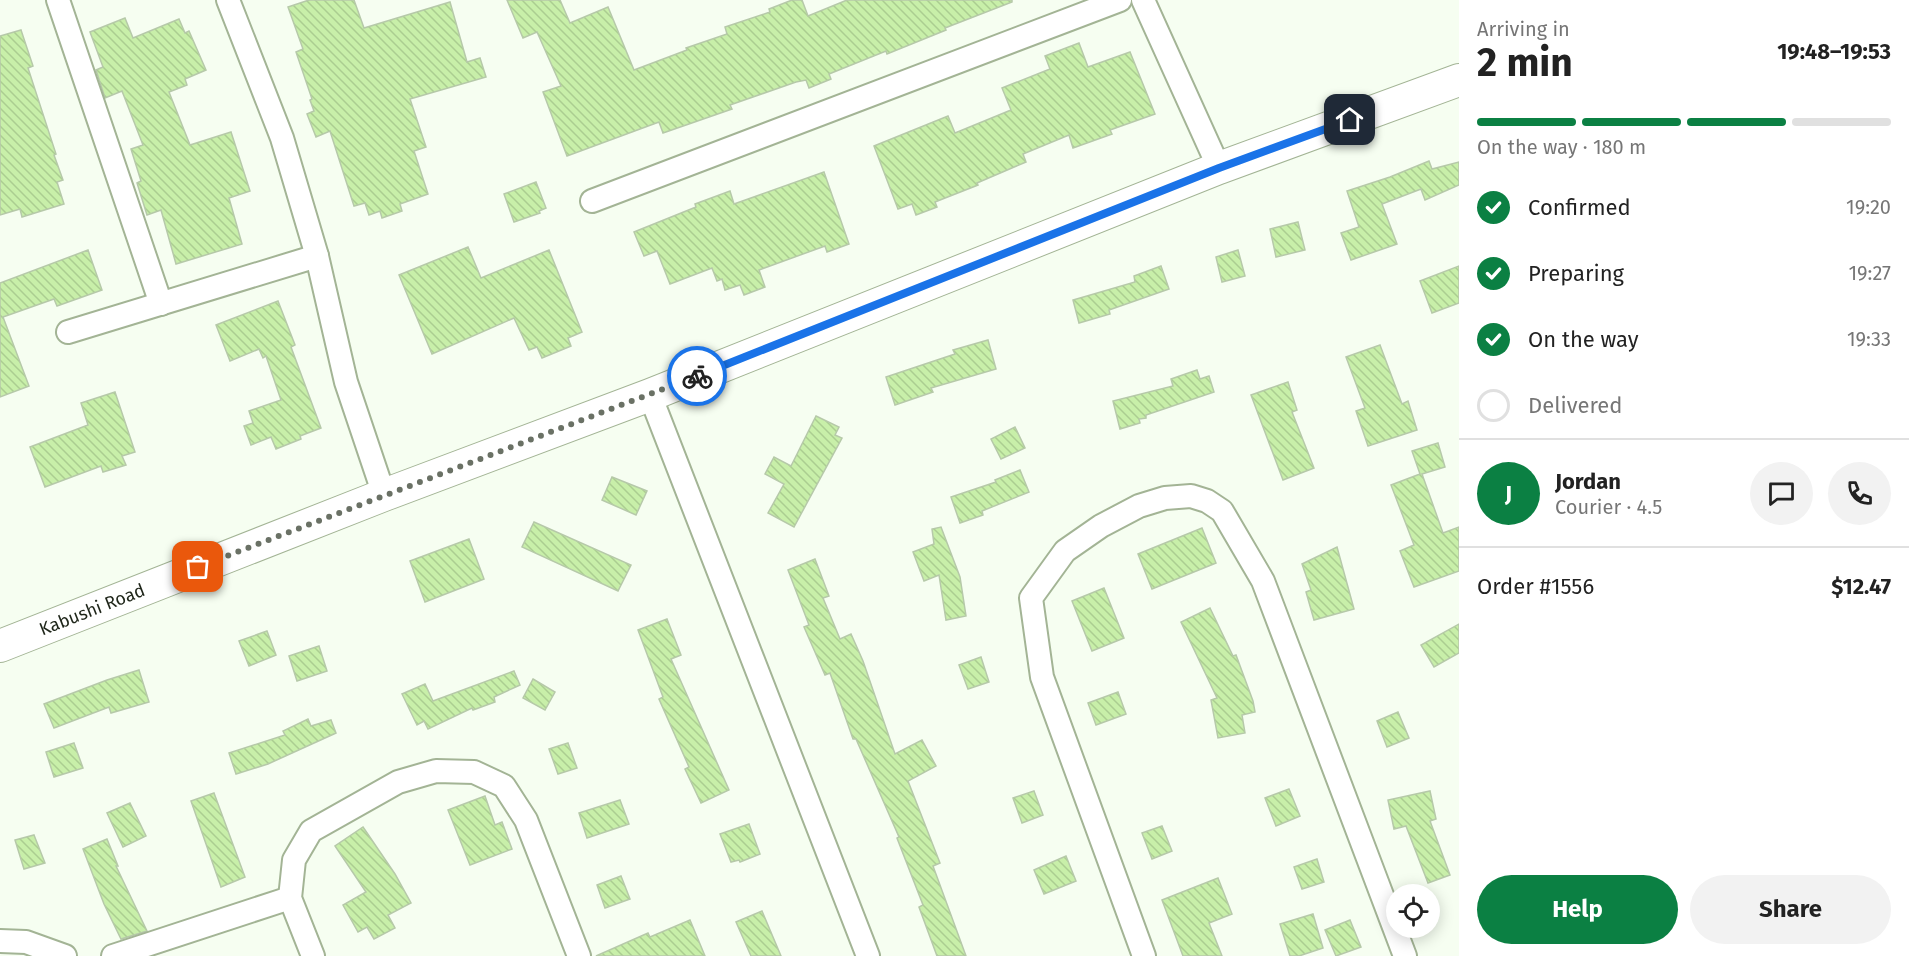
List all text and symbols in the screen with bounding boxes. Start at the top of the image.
text: Arriving in [1477,17,1570,41]
text: 19:48–19:53 [1777,38,1891,65]
text: 2 min [1477,40,1573,86]
pin [1324,94,1375,145]
icon: home [1333,103,1366,136]
text: On the way · 180 m [1477,135,1646,159]
icon: check [1477,191,1510,224]
text: Confirmed [1528,194,1631,221]
text: 19:20 [1846,195,1891,219]
icon: check [1477,257,1510,290]
text: Preparing [1528,260,1624,287]
text: 19:27 [1848,261,1891,285]
icon: check [1477,323,1510,356]
text: On the way [1528,326,1639,353]
text: 19:33 [1847,327,1891,351]
courier [667,346,727,406]
icon: bike [681,360,714,393]
text: Delivered [1528,392,1623,419]
button: chat [1750,462,1813,525]
button: phone [1828,462,1891,525]
text: Jordan [1555,468,1621,495]
text: J [1505,480,1512,507]
text: Courier · 4.5 [1555,495,1662,519]
pin [172,541,223,592]
icon: bag [181,550,214,583]
text: Order #1556 [1477,573,1594,600]
text: $12.47 [1831,573,1891,600]
street label: Kabushi Road [36,579,148,640]
button: Help [1477,875,1678,944]
button: Share [1690,875,1891,944]
map controls [1386,884,1440,938]
button: locate [1386,884,1440,938]

